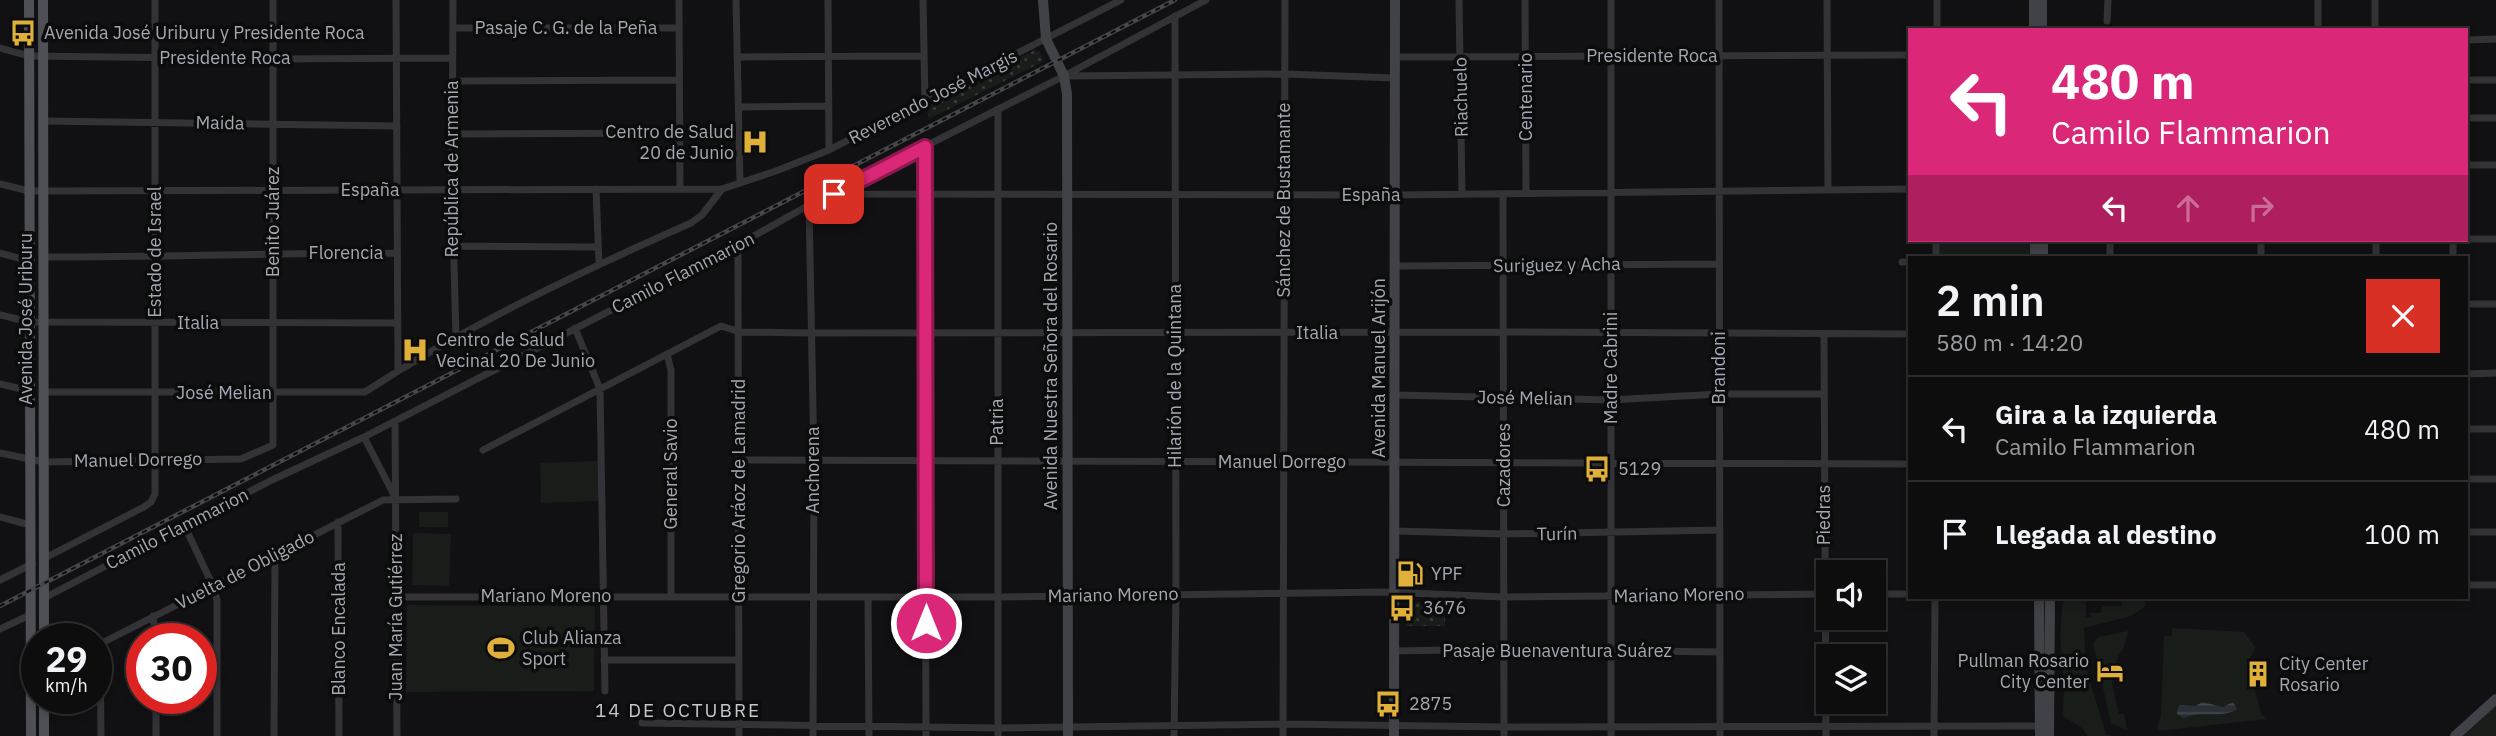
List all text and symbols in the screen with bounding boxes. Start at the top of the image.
street label: Pasaje C. G. de la Peña [475,16,658,39]
bus stop icon: Avenida José Uriburu y Presidente Roca [8,18,38,48]
place label: Avenida José Uriburu y Presidente Roca [44,21,365,44]
street label: Reverendo José Margis [845,44,1021,149]
street label: Presidente Roca [1586,44,1718,67]
street label: Presidente Roca [159,46,291,69]
text: 480 m [2051,49,2195,112]
street label: Centenario [1514,53,1537,141]
icon: left [1936,56,2027,147]
street label: Riachuelo [1448,57,1473,137]
street label: República de Armenia [440,80,463,258]
street label: Sánchez de Bustamante [1272,103,1295,297]
street label: Maida [195,111,245,134]
text: Camilo Flammarion [2051,111,2331,153]
place label: Centro de Salud 20 de Junio [605,120,734,164]
hospital icon: Centro de Salud 20 de Junio [740,127,770,157]
pin [804,164,864,224]
street label: Benito Juárez [261,167,284,277]
icon: arrive [815,175,853,213]
street label: España [340,178,400,201]
street label: España [1341,183,1401,206]
street label: Estado de Israel [143,186,166,318]
icon: left [2096,189,2134,227]
icon: ahead [2169,189,2207,227]
icon: right [2242,189,2280,227]
street label: Avenida Nuestra Señora del Rosario [1039,222,1062,510]
street label: Camilo Flammarion [607,227,758,318]
street label: Avenida José Uriburu [14,233,37,405]
street label: Florencia [309,241,384,264]
street label: Suriguez y Acha [1493,252,1621,277]
text: 2 min [1936,273,2045,328]
street label: Avenida Manuel Arijón [1367,278,1390,458]
button: close [2366,279,2440,353]
street label: Hilarión de la Quintana [1163,284,1186,468]
street label: Italia [177,311,219,334]
street label: Madre Cabrini [1599,312,1622,424]
street label: Italia [1296,321,1338,344]
text: 580 m · 14:20 [1936,327,2083,357]
place label: Centro de Salud Vecinal 20 De Junio [436,328,595,372]
street label: Brandoni [1707,331,1730,405]
hospital icon: Centro de Salud Vecinal 20 De Junio [400,335,430,365]
street label: Gregorio Aráoz de Lamadrid [727,379,750,603]
street label: José Melian [176,381,272,404]
street label: José Melian [1477,385,1573,410]
text: Gira a la izquierda [1995,397,2217,431]
street label: Patria [985,398,1008,446]
icon: left [1936,410,1974,448]
text: 480 m [2364,412,2440,446]
street label: General Savio [659,418,682,530]
street label: Cazadores [1492,423,1515,507]
street label: Anchorena [801,426,824,514]
text: Camilo Flammarion [1995,431,2196,461]
street label: Manuel Dorrego [74,447,202,472]
street label: Manuel Dorrego [1218,450,1346,473]
bus stop icon: 5129 [1582,454,1612,484]
place label: 5129 [1618,457,1661,480]
street label: Camilo Flammarion [101,483,252,574]
street label: Piedras [1812,485,1835,545]
icon: arrive [1936,515,1974,553]
text: Llegada al destino [1995,517,2217,551]
text: 100 m [2364,517,2440,551]
street label: Turín [1536,522,1578,545]
street label: Vuelta de Obligado [172,525,318,614]
street label: Juan María Gutiérrez [384,533,407,701]
fuel station icon: YPF [1395,559,1425,589]
map controls [1816,560,1886,714]
button: sound [1816,560,1886,630]
street label: Blanco Encalada [327,562,350,696]
place label: YPF [1431,562,1463,585]
street label: Mariano Moreno [1047,582,1179,607]
street label: Mariano Moreno [1613,582,1745,607]
street label: Mariano Moreno [481,584,611,607]
position arrow [889,586,963,660]
bus stop icon: 3676 [1387,593,1417,623]
place label: 3676 [1423,596,1466,619]
speed limit sign: 30 [126,623,217,714]
place label: Club Alianza Sport [522,626,622,670]
sports icon: Club Alianza Sport [486,633,516,663]
text: 29 [45,636,88,682]
street label: Pasaje Buenaventura Suárez [1442,639,1672,662]
button: layers [1816,644,1886,714]
place label: Pullman Rosario City Center [1957,649,2089,693]
place label: City Center Rosario [2279,652,2369,696]
hotel icon: Pullman Rosario City Center [2095,656,2125,686]
building icon: City Center Rosario [2243,659,2273,689]
text: km/h [45,674,88,697]
bus stop icon: 2875 [1373,689,1403,719]
place label: 2875 [1409,692,1452,715]
district label: 14 DE OCTUBRE [595,698,761,722]

